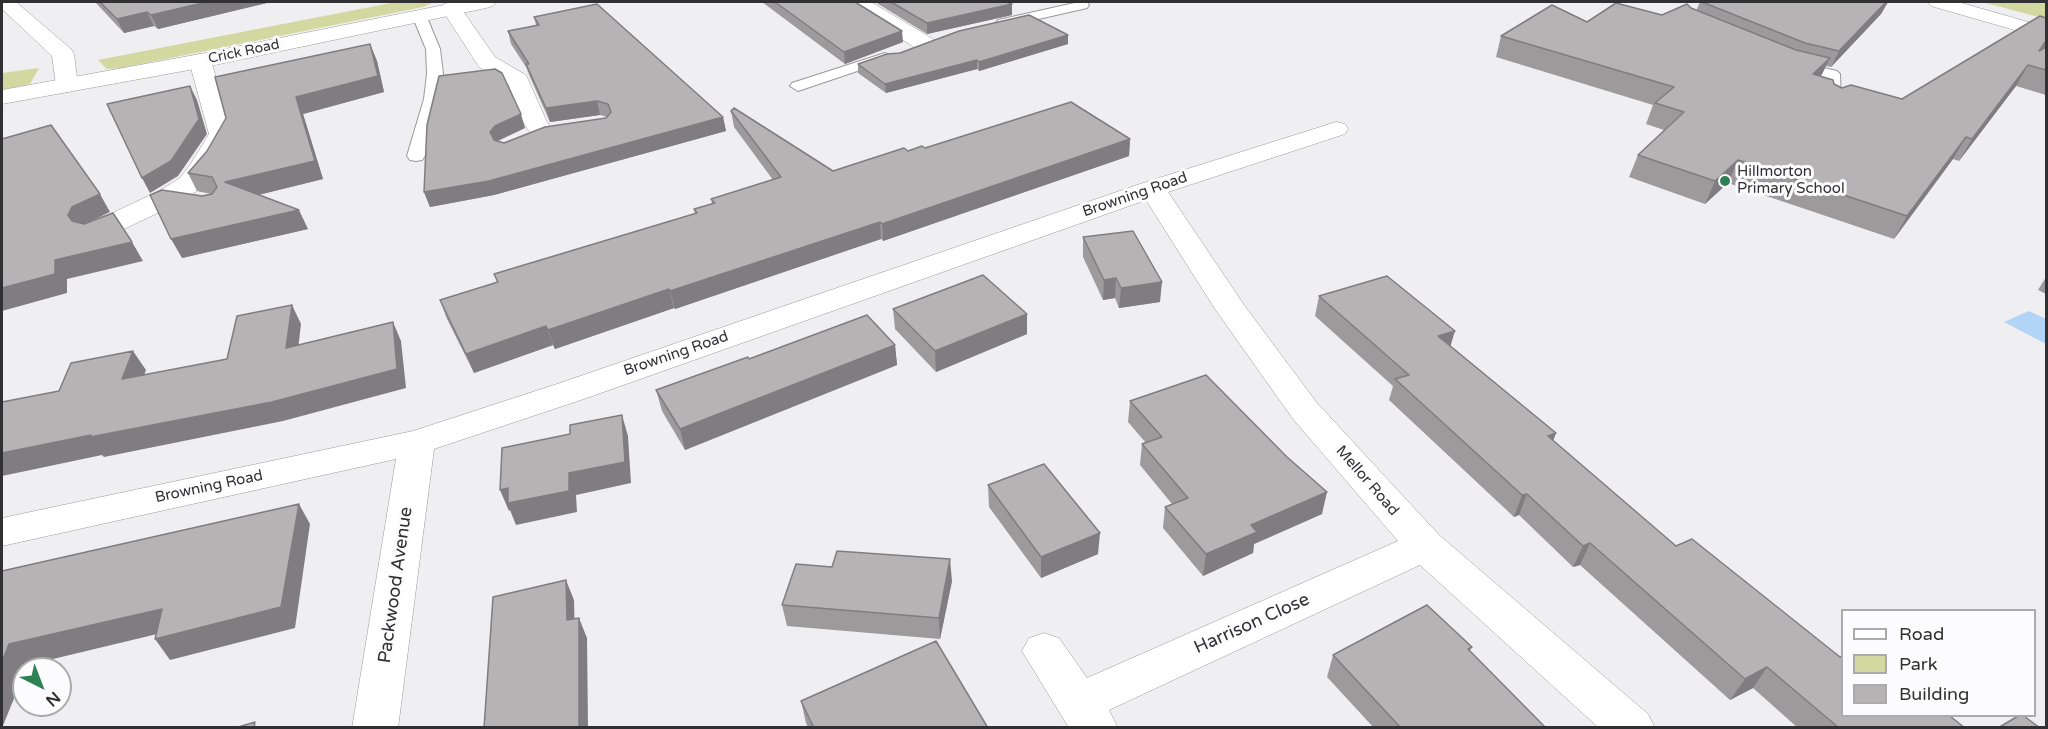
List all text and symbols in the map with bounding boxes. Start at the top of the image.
street label: Crick Road [207,36,281,68]
place label: Hillmorton Primary School [1737,163,1845,198]
street label: Browning Road [1080,169,1190,221]
marker: Hillmorton Primary School [1718,174,1732,188]
street label: Browning Road [621,328,731,380]
street label: Mellor Road [1332,442,1402,520]
street label: Browning Road [153,467,265,507]
street label: Packwood Avenue [374,505,418,665]
street label: Harrison Close [1191,589,1313,659]
legend [1841,609,2036,717]
text: Road [1899,623,1944,645]
text: Park [1899,653,1937,675]
north arrow [12,657,72,717]
text: Building [1899,683,1969,705]
text: N [41,687,64,711]

